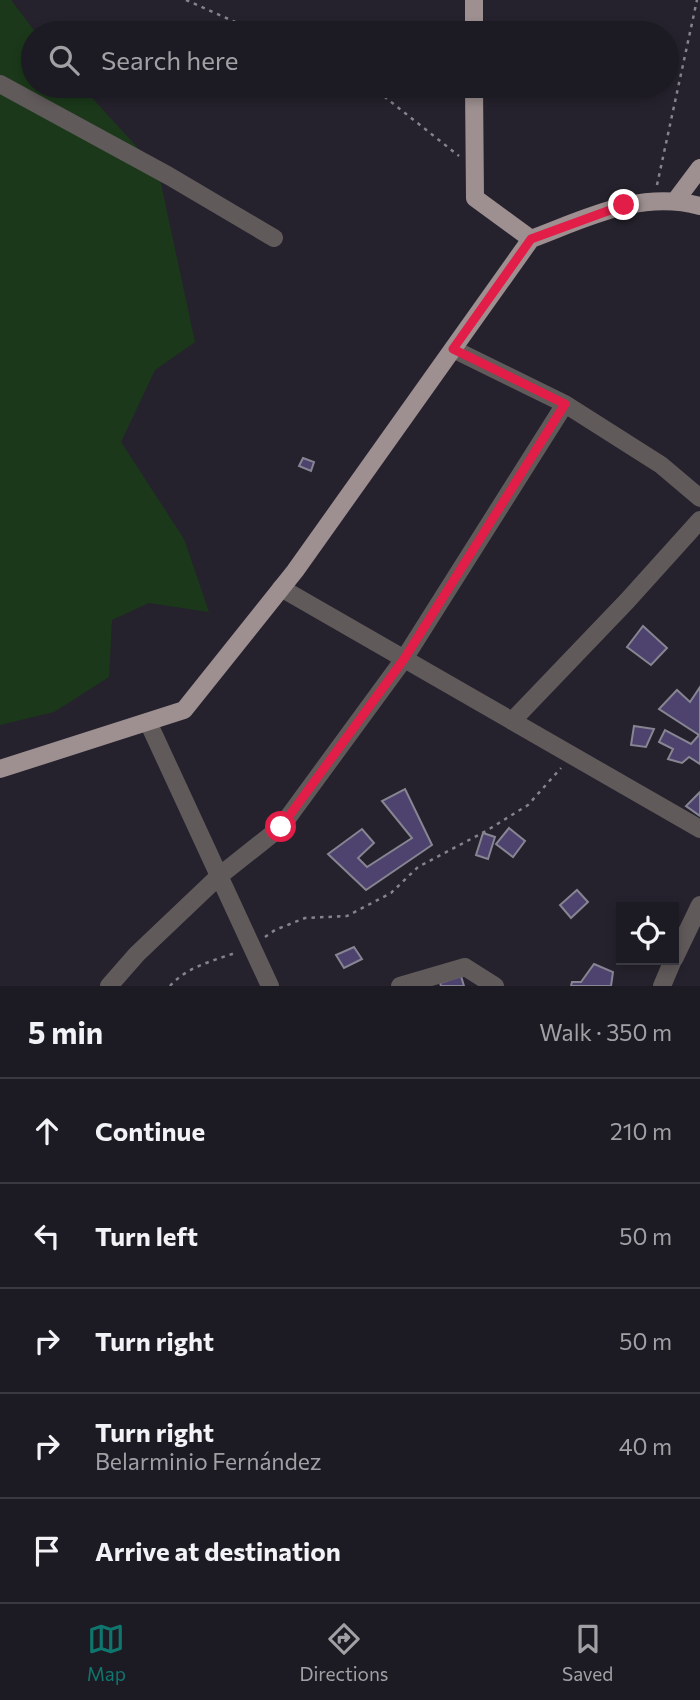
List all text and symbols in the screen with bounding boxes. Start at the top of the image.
search box [21,21,679,98]
icon: search [45,41,83,79]
text: Search here [101,44,239,75]
route end [608,189,639,220]
route start [265,811,296,842]
map controls [616,902,679,965]
button: locate [616,902,679,965]
text: 5 min [28,1013,103,1050]
text: Walk · 350 m [539,1018,672,1046]
icon: ahead [28,1112,66,1150]
text: Continue [95,1115,205,1146]
text: 210 m [610,1117,672,1145]
icon: left [28,1217,66,1255]
text: Turn left [95,1220,198,1251]
text: 50 m [619,1222,672,1250]
icon: right [28,1322,66,1360]
text: Turn right [95,1325,214,1356]
text: 50 m [619,1327,672,1355]
text: Turn right [95,1416,214,1447]
icon: right [28,1427,66,1465]
text: 40 m [619,1432,672,1460]
text: Belarminio Fernández [95,1447,321,1475]
icon: arrive [28,1532,66,1570]
text: Arrive at destination [95,1535,341,1566]
tab: Map [87,1620,126,1685]
tab: Directions [299,1620,389,1685]
tab: Saved [562,1620,613,1685]

